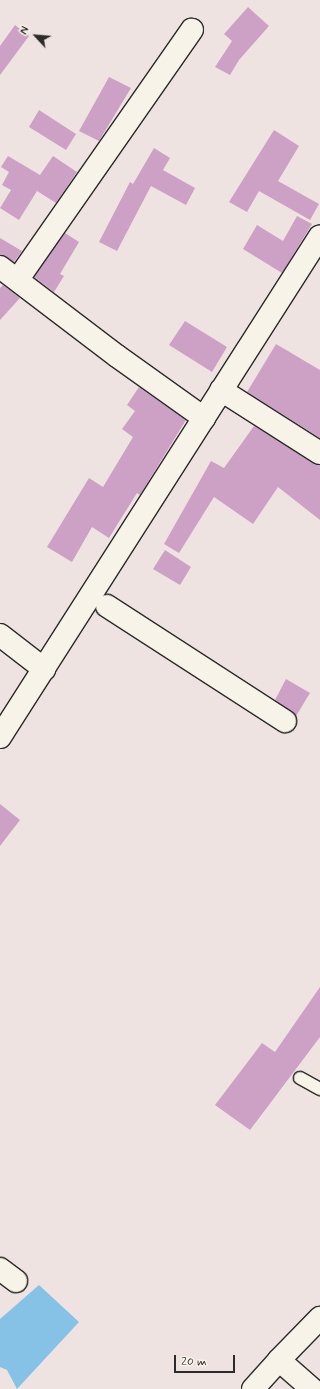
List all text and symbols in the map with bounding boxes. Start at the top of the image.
north arrow [16,16,56,56]
text: N [17,24,33,37]
scale bar [176,1347,237,1373]
text: 20 m [181,1354,207,1370]

